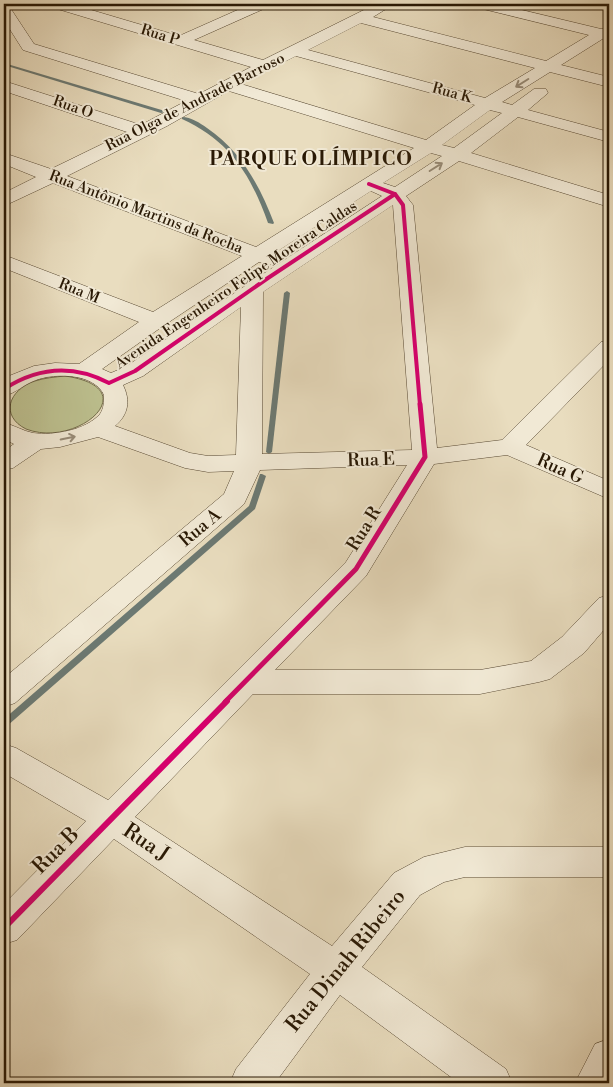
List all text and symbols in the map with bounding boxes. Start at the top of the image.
street label: Rua P [138,20,182,50]
street label: Rua Olga de Andrade Barroso [102,48,288,156]
one-way arrow [516,78,530,88]
street label: Rua K [430,79,475,108]
street label: Rua O [50,91,96,123]
district label: PARQUE OLÍMPICO [209,146,413,171]
one-way arrow [429,162,443,172]
street label: Rua Antônio Martins da Rocha [46,166,246,258]
street label: Avenida Engenheiro Felipe Moreira Caldas [110,197,361,374]
street label: Rua M [56,274,103,308]
one-way arrow [59,433,75,443]
street label: Rua E [347,448,395,472]
street label: Rua G [533,449,588,490]
street label: Rua R [342,502,387,555]
street label: Rua A [174,503,226,552]
street label: Rua J [118,818,174,868]
street label: Rua B [27,822,85,880]
street label: Rua Dinah Ribeiro [280,884,412,1038]

